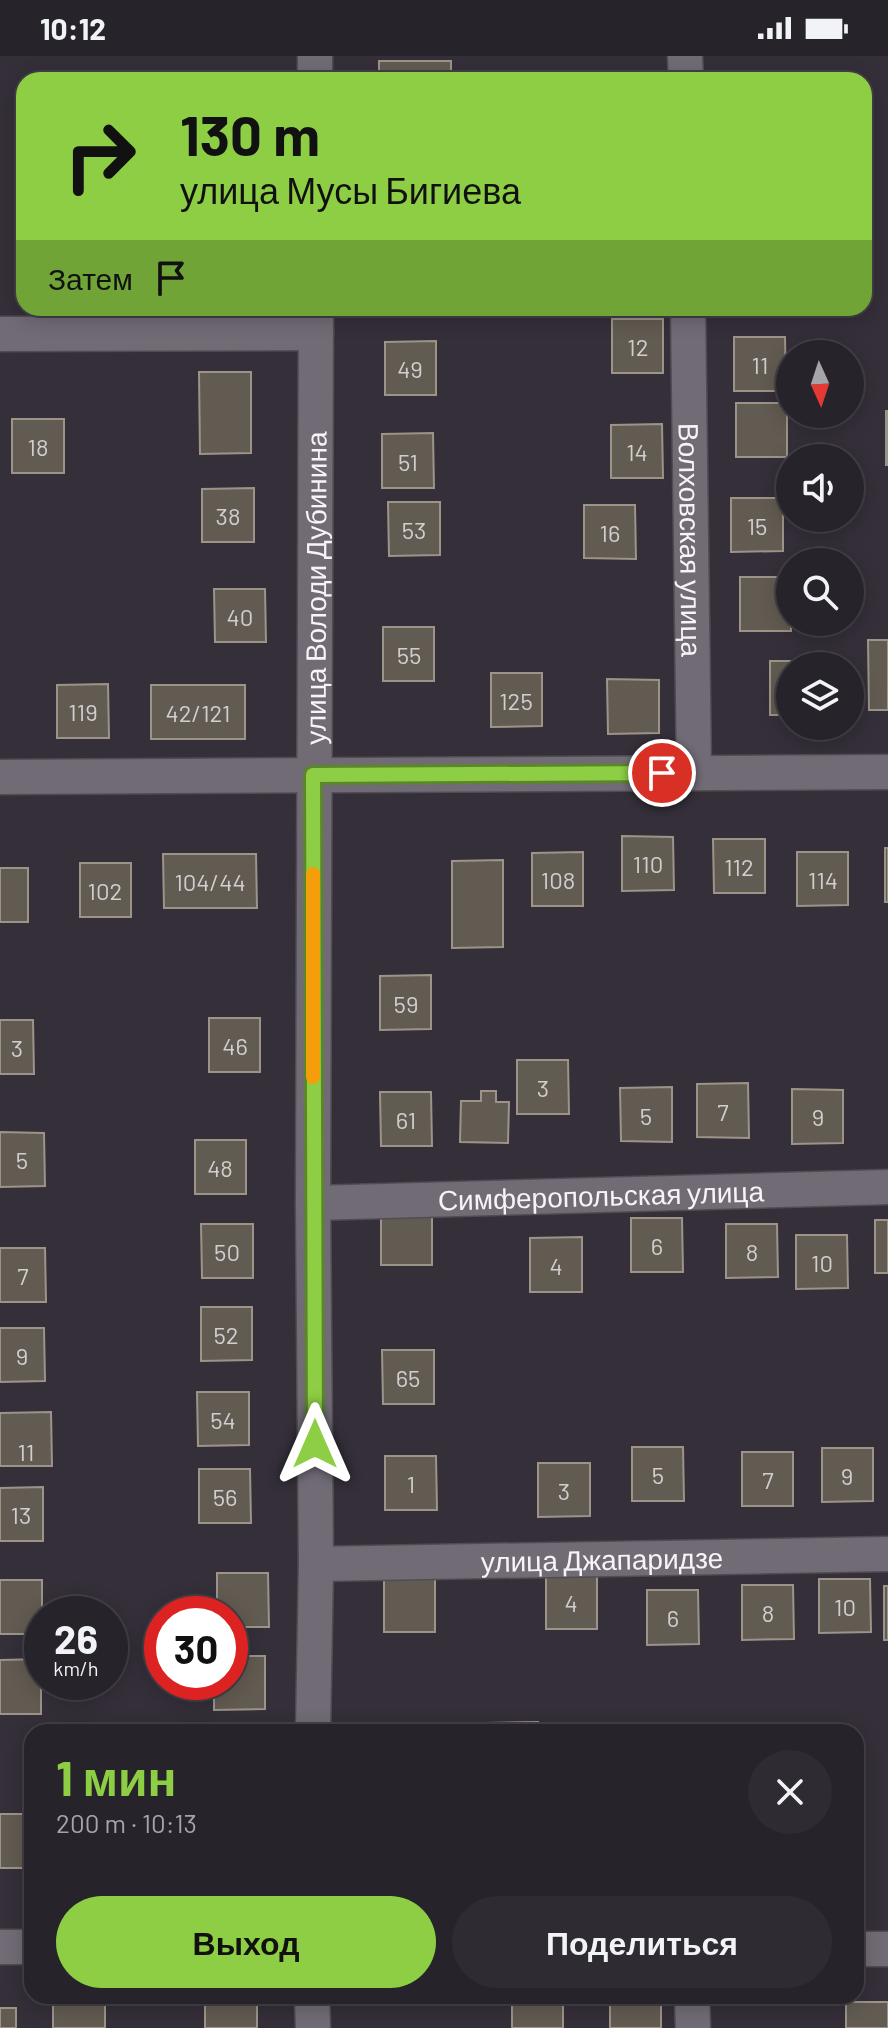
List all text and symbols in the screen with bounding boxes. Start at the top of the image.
text: 10:12 [40,10,106,46]
text: 130 m [180,100,320,167]
icon: right [48,104,152,208]
text: улица Мусы Бигиева [180,168,521,211]
icon: arrive [149,256,193,300]
text: Затем [48,260,133,296]
house number: 12 [627,332,649,361]
north arrow [776,340,864,428]
map controls [776,340,864,740]
house number: 11 [752,350,768,379]
house number: 49 [397,354,423,383]
street label: Волховская улица [672,423,710,658]
street label: улица Володи Дубинина [298,431,333,745]
house number: 18 [28,432,48,461]
house number: 14 [626,437,648,466]
button: sound [776,444,864,532]
house number: 51 [398,447,418,476]
house number: 38 [216,501,240,530]
house number: 15 [747,511,767,540]
house number: 53 [402,515,426,544]
house number: 16 [600,518,620,547]
button: search [776,548,864,636]
house number: 40 [227,602,253,631]
house number: 55 [397,640,421,669]
button: layers [776,652,864,740]
house number: 125 [499,686,533,715]
house number: 119 [68,697,98,726]
house number: 42/121 [165,698,231,727]
pin [628,739,696,807]
icon: arrive [640,751,684,795]
house number: 110 [633,849,663,878]
house number: 112 [724,852,754,881]
house number: 108 [541,865,575,894]
house number: 114 [808,865,838,894]
house number: 104/44 [174,867,246,896]
house number: 102 [88,876,122,905]
house number: 59 [394,989,418,1018]
house number: 46 [222,1031,248,1060]
house number: 3 [11,1033,23,1062]
house number: 3 [537,1073,549,1102]
house number: 7 [717,1097,729,1126]
house number: 5 [640,1101,652,1130]
house number: 9 [812,1102,824,1131]
house number: 61 [396,1105,416,1134]
house number: 5 [16,1145,28,1174]
house number: 48 [207,1153,233,1182]
street label: Симферопольская улица [437,1173,765,1217]
house number: 6 [651,1231,663,1260]
house number: 50 [214,1237,240,1266]
house number: 8 [746,1237,758,1266]
house number: 10 [811,1248,833,1277]
house number: 4 [549,1251,563,1280]
house number: 7 [17,1261,29,1290]
house number: 52 [213,1320,239,1349]
house number: 9 [16,1341,28,1370]
house number: 65 [396,1363,420,1392]
position arrow [273,1402,357,1486]
house number: 54 [210,1405,236,1434]
house number: 11 [18,1437,34,1466]
house number: 5 [652,1460,664,1489]
house number: 9 [841,1461,853,1490]
house number: 7 [762,1465,774,1494]
house number: 1 [407,1469,415,1498]
house number: 3 [558,1476,570,1505]
house number: 56 [213,1482,237,1511]
house number: 13 [11,1500,31,1529]
street label: улица Джапаридзе [481,1540,723,1578]
house number: 4 [564,1588,578,1617]
house number: 10 [834,1592,856,1621]
speed limit sign: 30 [144,1596,248,1700]
house number: 8 [762,1598,774,1627]
house number: 6 [667,1603,679,1632]
text: 26 [54,1614,98,1662]
text: km/h [53,1656,99,1680]
text: 1 мин [56,1748,177,1806]
button: close [748,1750,832,1834]
text: 200 m · 10:13 [56,1807,197,1838]
button: Выход [56,1896,436,1988]
button: Поделиться [452,1896,832,1988]

